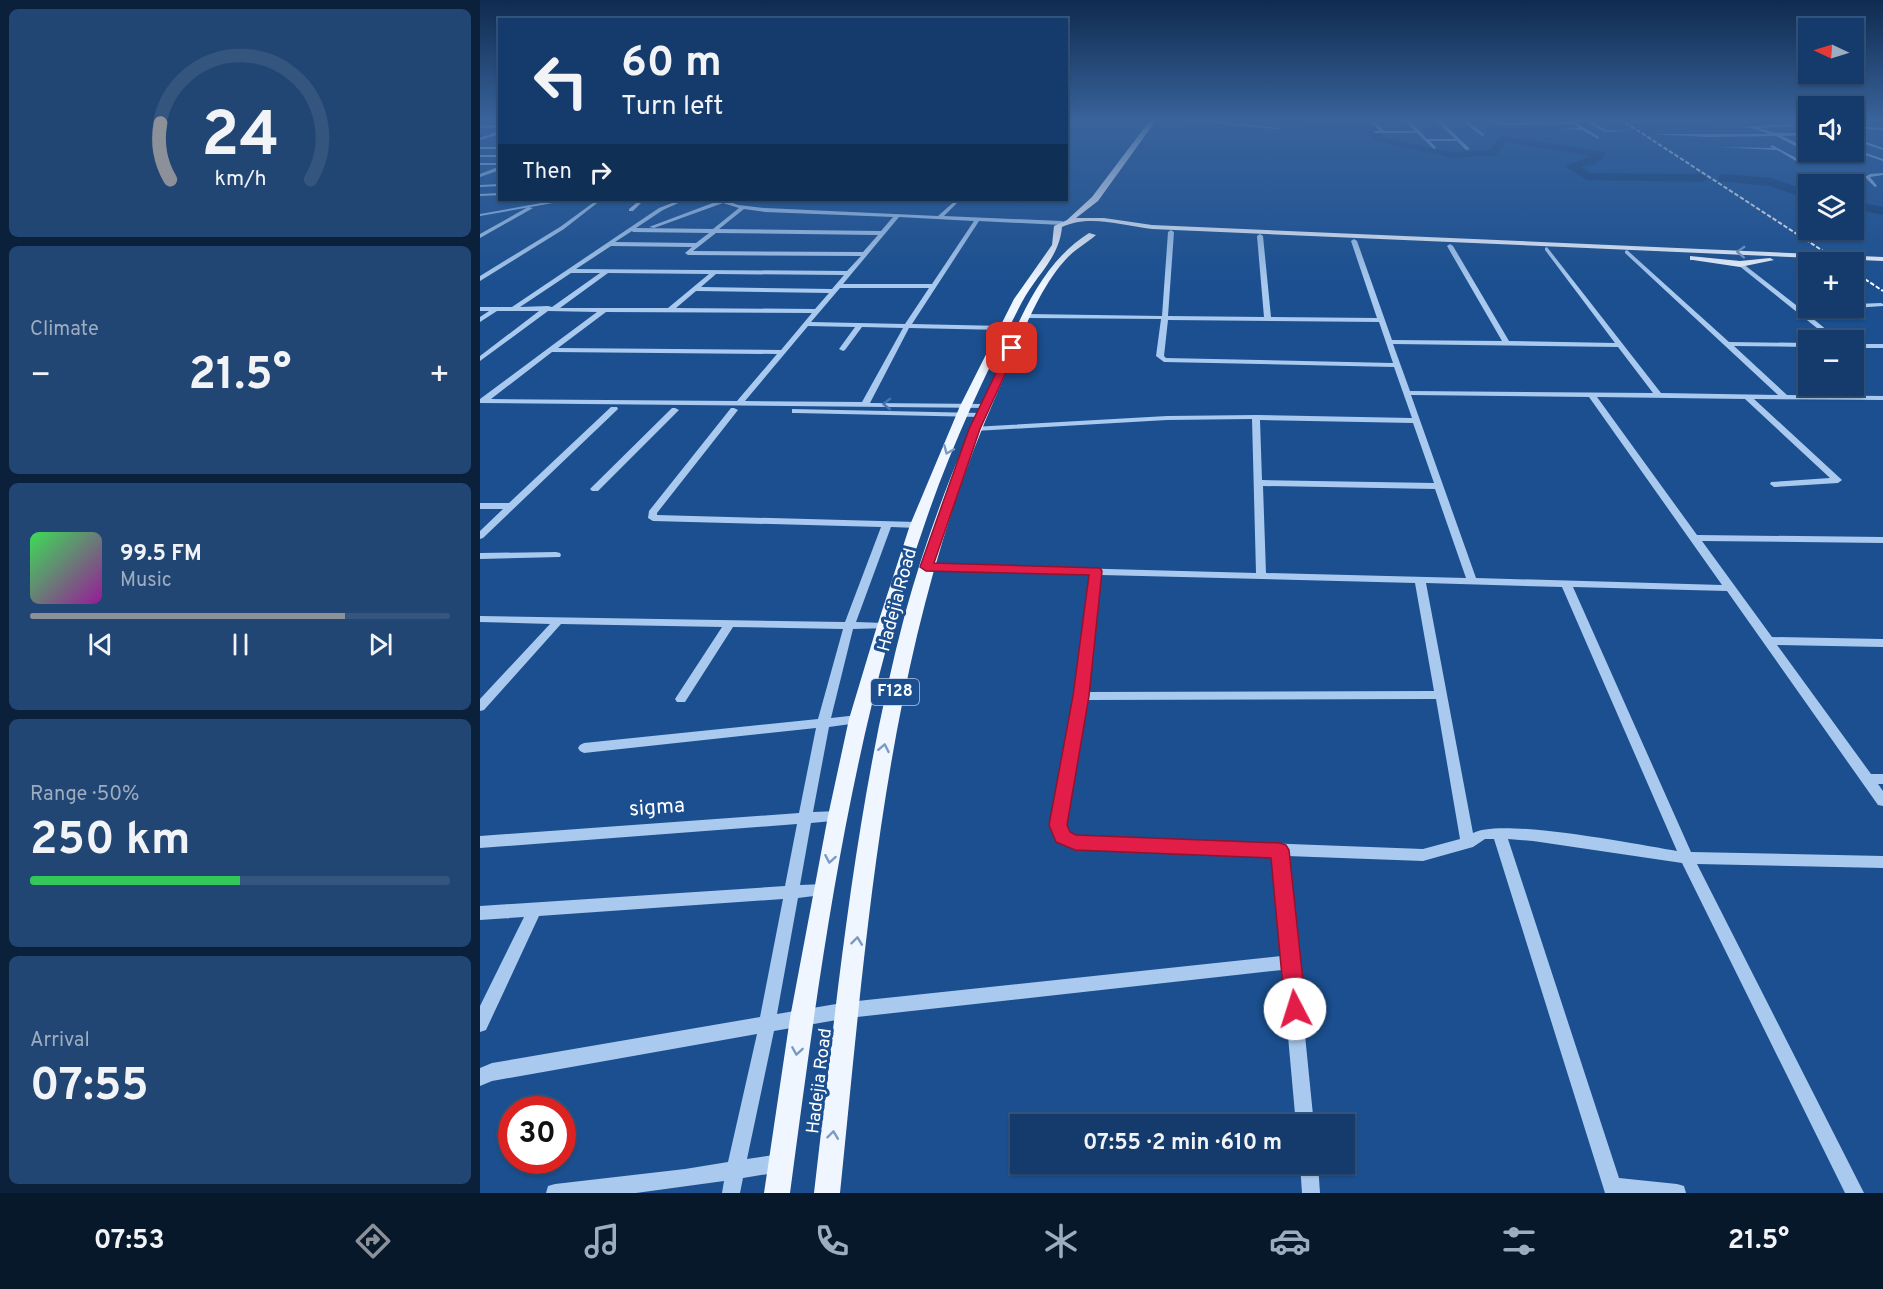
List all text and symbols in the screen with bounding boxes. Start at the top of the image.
north arrow [1798,18,1864,84]
map controls [1798,18,1864,396]
text: 60 m [621,38,722,91]
icon: left [522,42,600,120]
text: Turn left [621,90,723,124]
button: sound [1798,96,1864,162]
text: 24 [201,99,279,178]
icon: right [584,156,617,189]
text: Then [522,159,572,186]
text: km/h [214,166,266,193]
button: layers [1798,174,1864,240]
one-way arrow [1736,246,1745,259]
button: + [1798,252,1864,318]
text: Climate [30,317,99,343]
pin [986,322,1037,373]
button: − [1798,330,1864,396]
icon: arrive [995,331,1028,364]
text: 21.5° [189,348,291,405]
text: − [30,356,51,398]
text: + [429,356,450,398]
one-way arrow [882,398,891,410]
one-way arrow [943,444,955,455]
text: 99.5 FM [120,541,202,568]
street label: Hadejia Road [873,546,923,654]
text: Music [120,568,172,594]
icon: previous [84,628,117,661]
icon: pause [224,628,257,661]
icon: next [364,628,397,661]
road number: F128 [871,679,919,705]
one-way arrow [877,744,890,754]
text: Range · 50% [30,782,139,808]
street label: sigma [628,793,686,823]
text: 250 km [30,813,190,870]
one-way arrow [825,854,837,863]
one-way arrow [850,937,862,946]
position arrow [1263,977,1327,1041]
street label: Hadejia Road [802,1027,838,1135]
text: Arrival [30,1028,90,1054]
one-way arrow [792,1046,804,1055]
text: 07:55 [30,1059,149,1116]
speed limit sign: 30 [498,1096,576,1174]
one-way arrow [827,1130,839,1139]
text: 07:55 · 2 min · 610 m [1083,1130,1282,1157]
icon: directions [352,1220,394,1262]
icon: music [581,1220,623,1262]
icon: phone [811,1220,853,1262]
icon: climate [1040,1220,1082,1262]
icon: car [1269,1220,1311,1262]
icon: filters [1498,1220,1540,1262]
text: 07:53 [94,1224,165,1258]
text: 21.5° [1728,1224,1789,1258]

